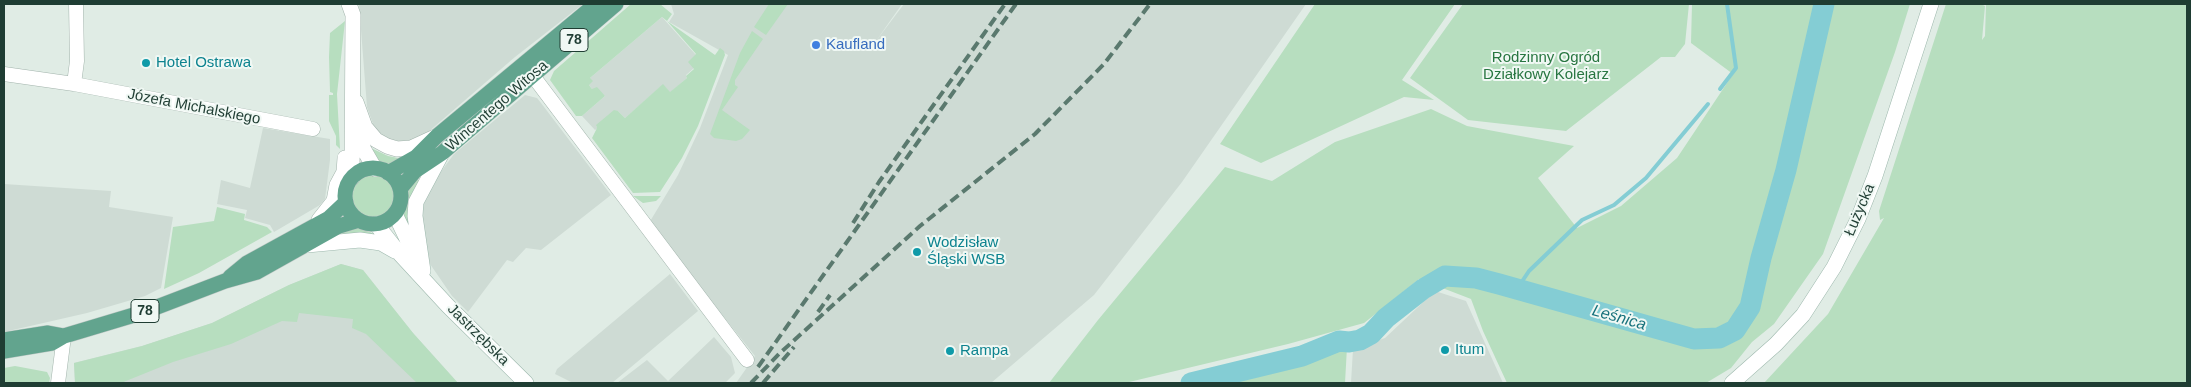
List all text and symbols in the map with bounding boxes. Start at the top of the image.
road number: 78 [560,28,588,52]
place label: Kaufland [826,36,885,54]
marker: Kaufland [810,39,822,51]
park label: Rodzinny Ogród Działkowy Kolejarz [1483,49,1609,84]
place label: Hotel Ostrawa [156,54,251,72]
marker: Hotel Ostrawa [140,57,152,69]
street label: Wincentego Witosa [442,57,552,155]
street label: Józefa Michalskiego [126,85,262,129]
street label: Łużycka [1841,181,1879,239]
place label: Wodzisław Śląski WSB [927,234,1005,269]
marker: Wodzisław Śląski WSB [911,246,923,258]
road number: 78 [131,300,159,322]
street label: Jastrzębska [443,300,513,370]
water label: Leśnica [1590,301,1648,335]
place label: Itum [1455,341,1484,359]
place label: Rampa [960,342,1008,360]
marker: Itum [1439,344,1451,356]
marker: Rampa [944,345,956,357]

